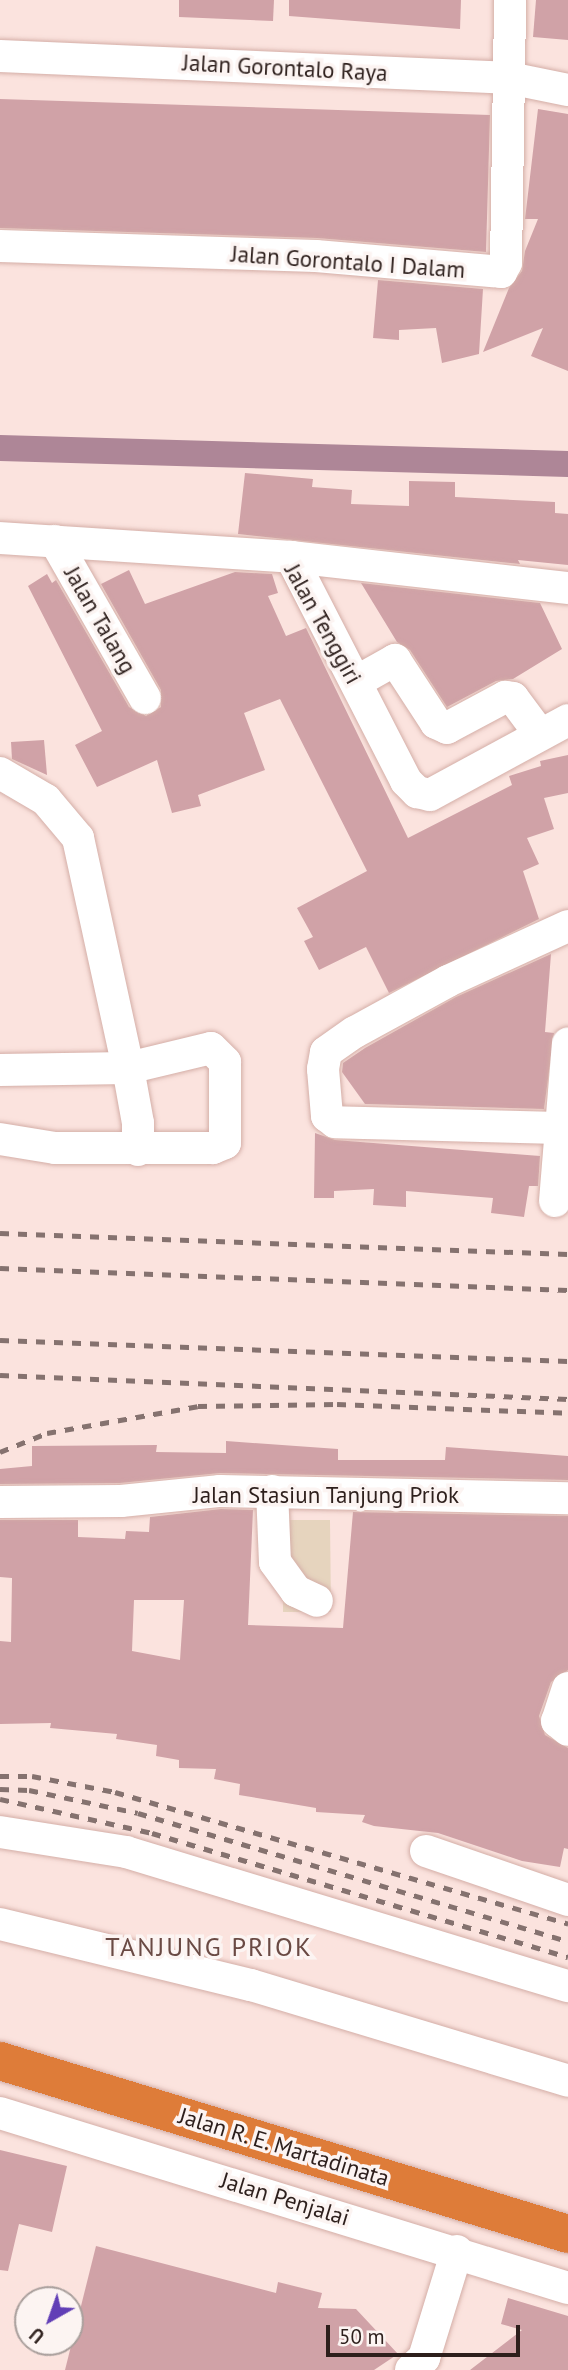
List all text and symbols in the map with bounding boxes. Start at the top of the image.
street label: Jalan Gorontalo Raya [182,49,388,87]
street label: Jalan Gorontalo I Dalam [230,240,466,284]
street label: Jalan Tenggiri [278,559,368,689]
street label: Jalan Talang [58,561,142,679]
street label: Jalan Stasiun Tanjung Priok [193,1481,459,1509]
district label: TANJUNG PRIOK [107,1931,311,1963]
street label: Jalan R. E. Martadinata [174,2101,394,2193]
street label: Jalan Penjalai [217,2166,353,2232]
north arrow [14,2286,84,2356]
scale bar [330,2310,524,2354]
text: U [25,2323,49,2349]
text: 50 m [339,2323,385,2350]

